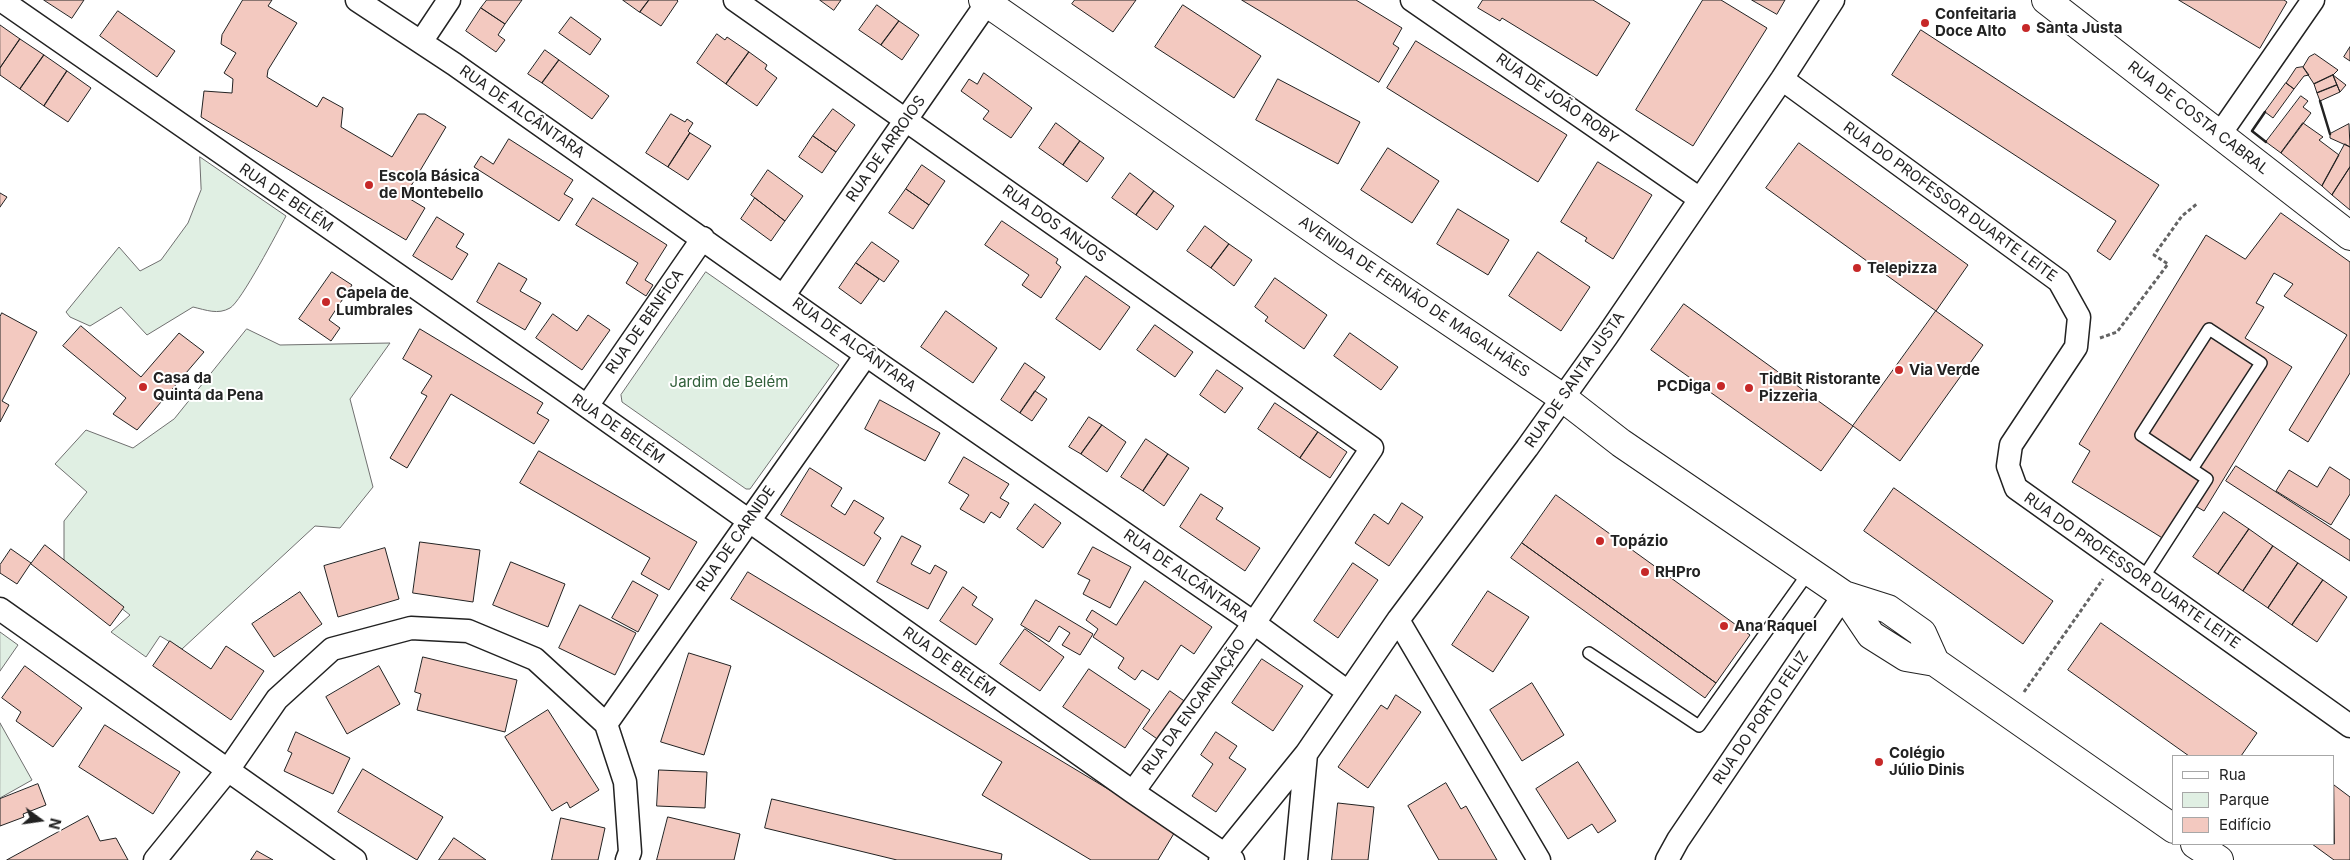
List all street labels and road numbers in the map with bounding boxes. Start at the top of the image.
street label: RUA DE JOÃO ROBY [1492,50,1622,148]
street label: RUA DE COSTA CABRAL [2124,58,2272,178]
street label: RUA DE ALCÂNTARA [456,62,588,162]
street label: RUA DE ARROIOS [843,92,929,206]
street label: RUA DO PROFESSOR DUARTE LEITE [1840,118,2060,286]
street label: RUA DE BELÉM [236,160,336,236]
street label: RUA DOS ANJOS [999,181,1109,267]
street label: AVENIDA DE FERNÃO DE MAGALHÃES [1295,213,1533,381]
street label: RUA DE BENFICA [602,266,688,378]
street label: RUA DE ALCÂNTARA [789,294,919,396]
street label: RUA DE SANTA JUSTA [1521,309,1629,451]
street label: RUA DE BELÉM [568,390,668,468]
street label: RUA DE CARNIDE [693,483,779,595]
street label: RUA DO PROFESSOR DUARTE LEITE [2021,489,2243,653]
street label: RUA DE ALCÂNTARA [1120,526,1252,626]
street label: RUA DE BELÉM [899,623,999,701]
street label: RUA DA ENCARNAÇÃO [1139,635,1249,779]
street label: RUA DO PORTO FELIZ [1710,648,1812,788]

